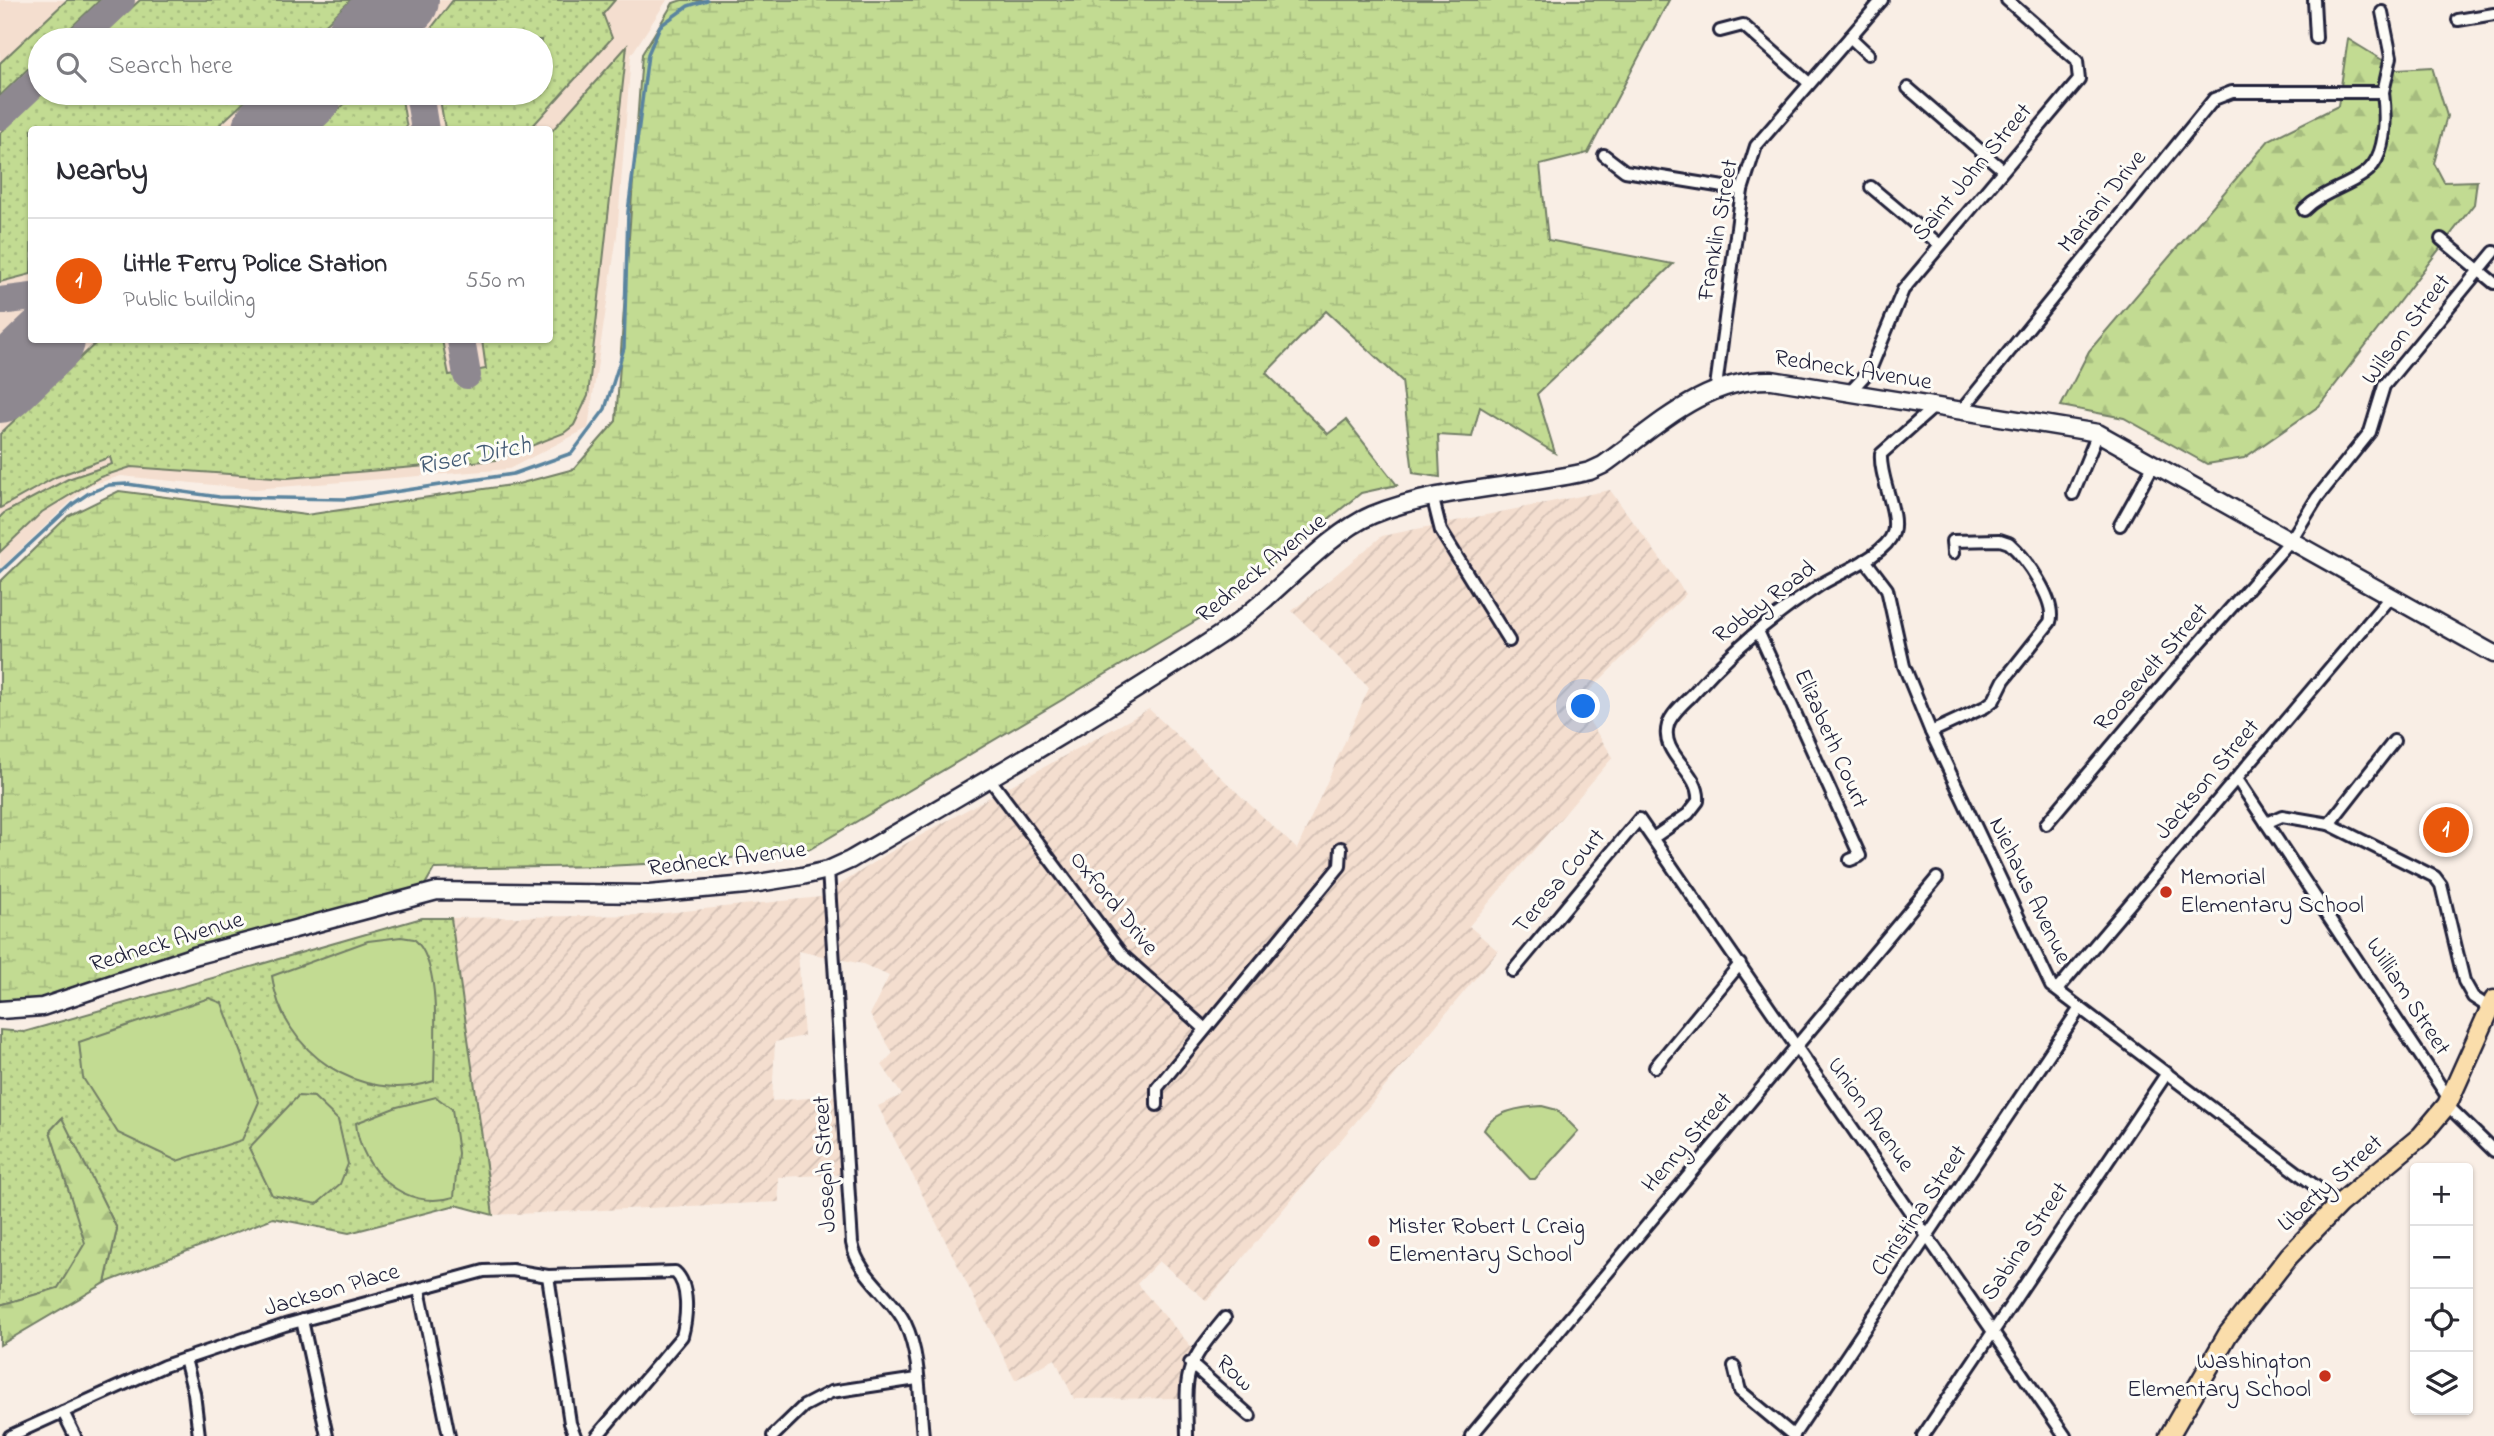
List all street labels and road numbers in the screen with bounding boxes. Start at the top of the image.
street label: Saint John Street [1904,96,2042,250]
street label: Mariani Drive [2050,142,2156,261]
street label: Franklin Street [1689,157,1749,304]
street label: Wilson Street [2354,267,2460,393]
street label: Redneck Avenue [1772,341,1935,401]
street label: Redneck Avenue [1189,505,1335,633]
street label: Robby Road [1706,552,1825,654]
street label: Roosevelt Street [2086,596,2218,740]
street label: Elizabeth Court [1784,664,1876,814]
street label: Jackson Street [2147,712,2269,848]
street label: Niehaus Avenue [1978,812,2080,970]
street label: Teresa Court [1505,821,1615,943]
street label: Redneck Avenue [646,833,808,887]
street label: Oxford Drive [1060,844,1166,964]
street label: Redneck Avenue [86,903,248,983]
street label: William Street [2356,931,2458,1063]
street label: Union Avenue [1817,1050,1923,1180]
street label: Henry Street [1634,1085,1743,1202]
street label: Joseph Street [805,1094,847,1234]
street label: Liberty Street [2270,1127,2392,1242]
street label: Christina Street [1863,1138,1977,1284]
street label: Sabina Street [1973,1176,2079,1308]
street label: Jackson Place [260,1255,404,1327]
street label: Row [1207,1347,1261,1401]

